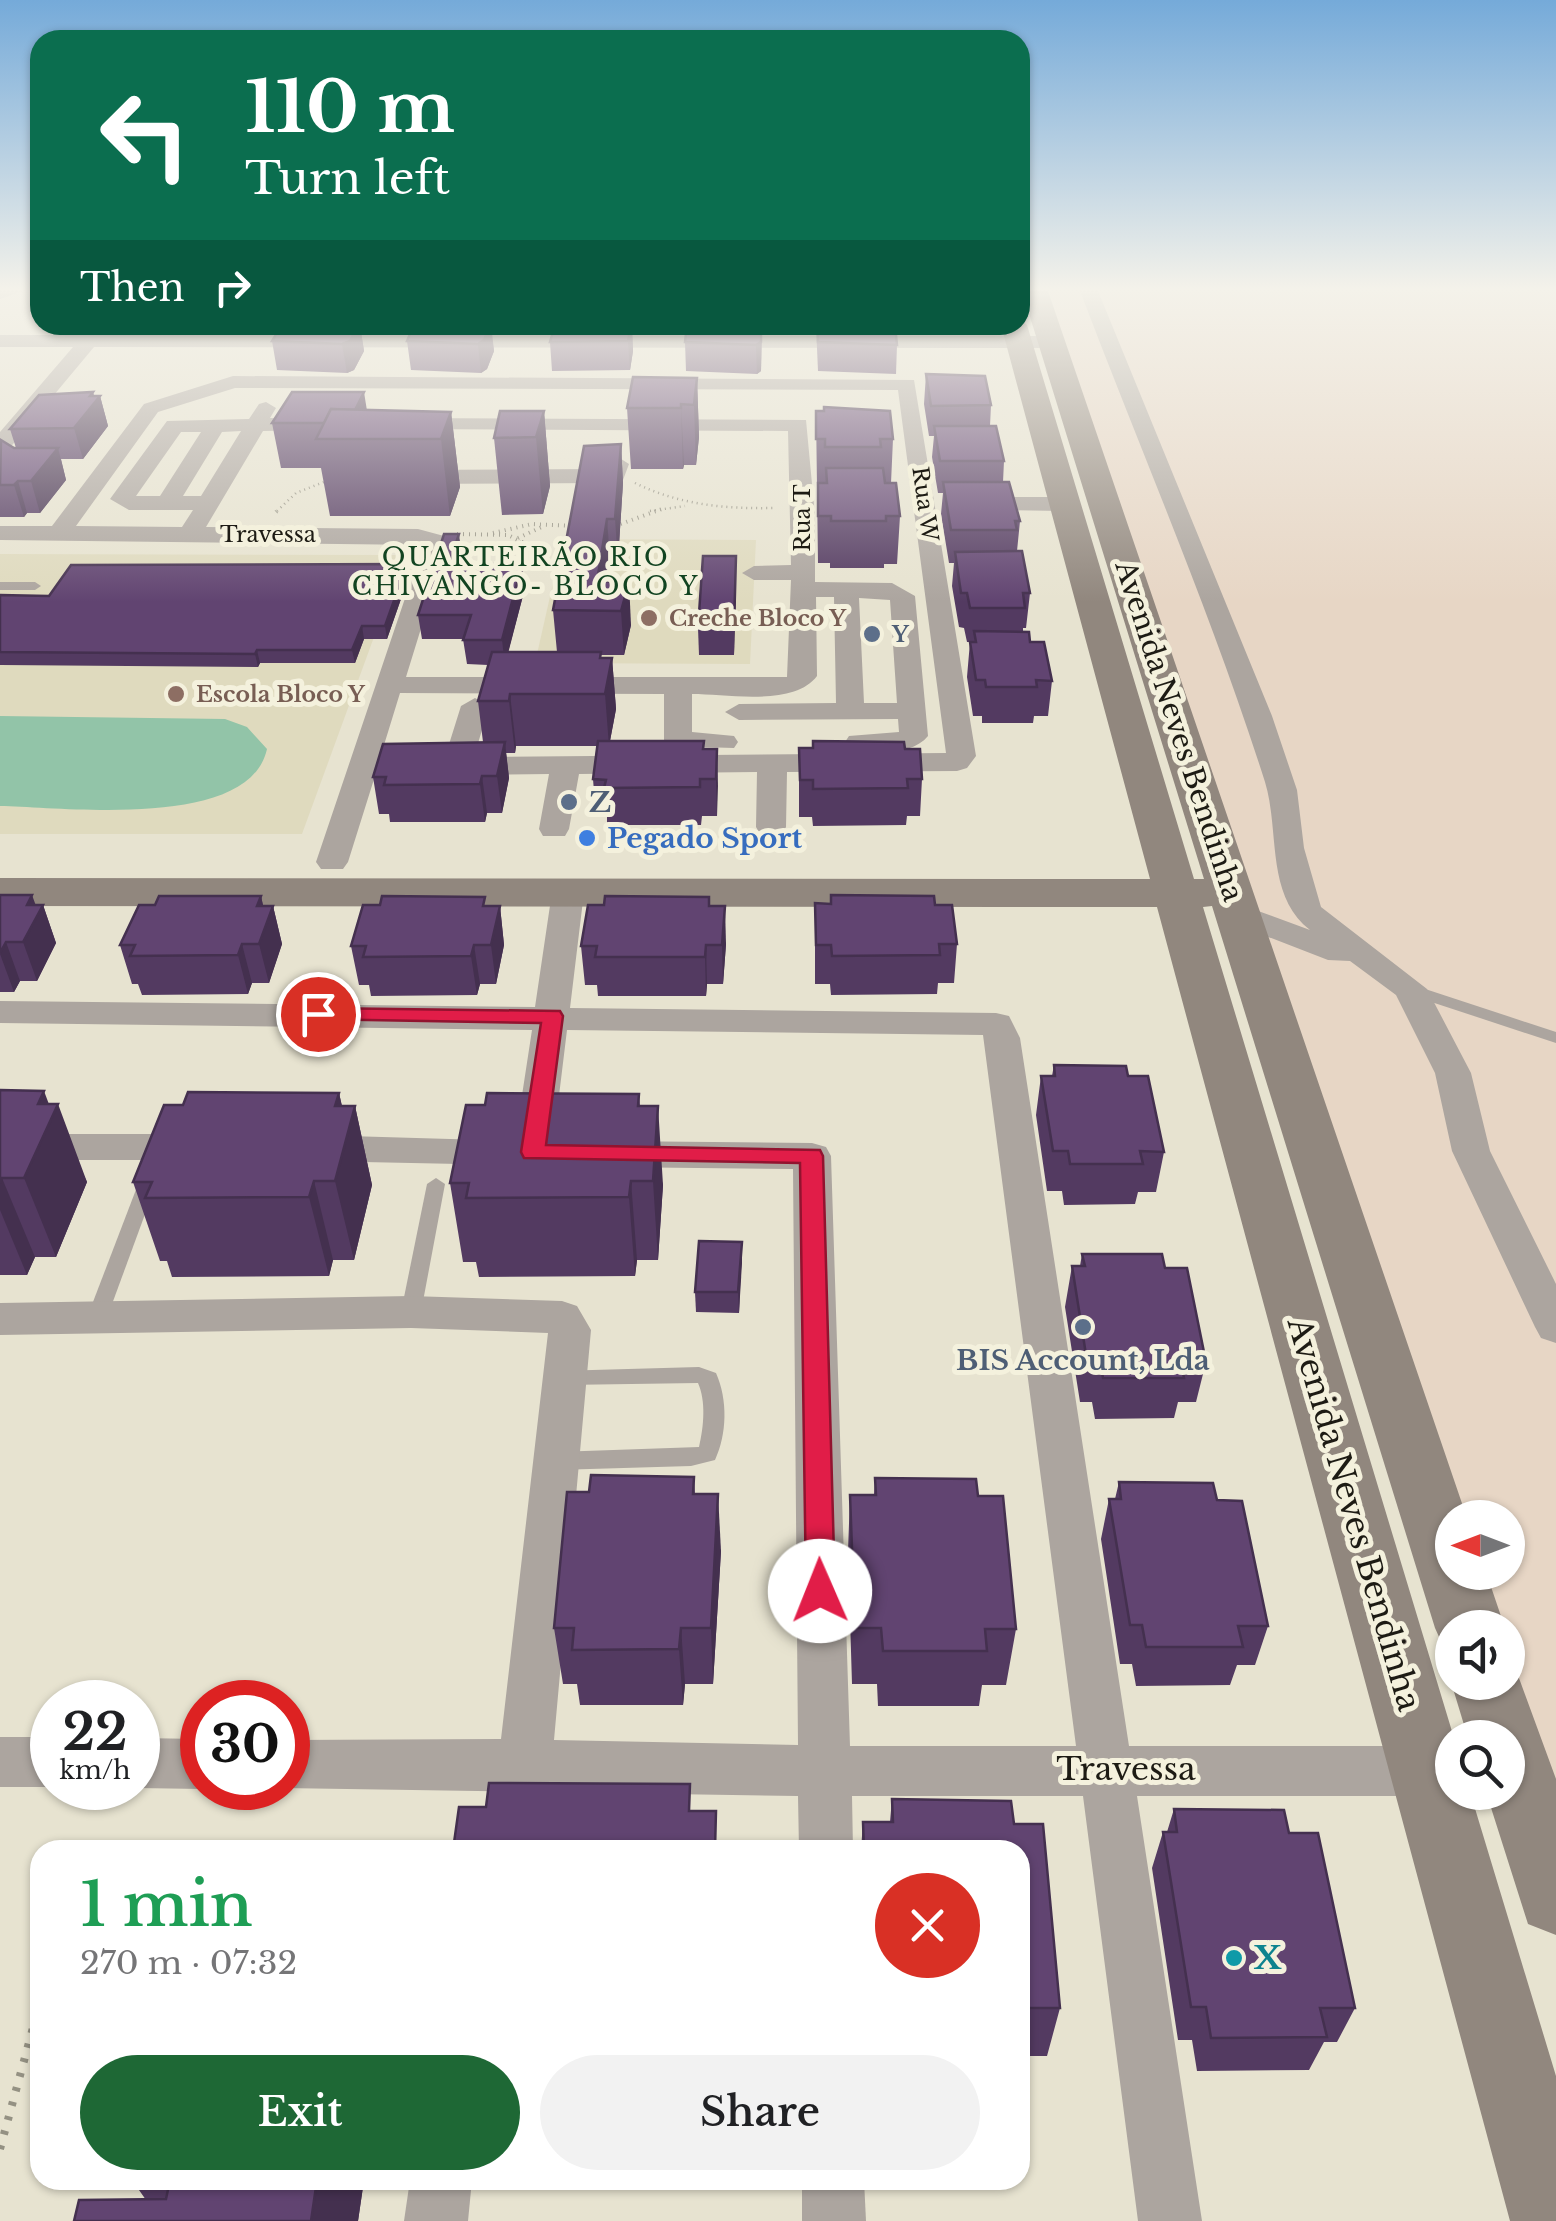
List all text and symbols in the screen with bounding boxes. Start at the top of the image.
text: 110 m [245,64,455,151]
icon: left [80,70,210,200]
text: Turn left [245,150,450,206]
icon: right [205,260,260,315]
text: Then [80,264,185,311]
street label: Rua W [906,465,944,544]
street label: Rua T [789,484,816,552]
street label: Travessa [220,521,317,548]
district label: QUARTEIRÃO RIO CHIVANGO- BLOCO Y [352,541,700,602]
street label: Avenida Neves Bendinha [1107,555,1251,906]
place label: Creche Bloco Y [669,605,847,632]
marker: Creche Bloco Y [638,607,660,629]
place label: Y [891,621,910,648]
marker: Y [861,623,883,645]
place label: Escola Bloco Y [196,681,366,708]
marker: Escola Bloco Y [165,683,187,705]
place label: Z [589,785,611,820]
marker: Z [558,791,580,813]
place label: Pegado Sport [607,821,803,856]
marker: Pegado Sport [576,827,598,849]
pin [276,972,361,1057]
icon: arrive [291,987,346,1042]
street label: Avenida Neves Bendinha [1278,1312,1429,1715]
marker: BIS Account, Lda [1072,1316,1094,1338]
place label: BIS Account, Lda [956,1343,1210,1378]
north arrow [1435,1500,1525,1590]
map controls [1435,1500,1525,1810]
position arrow [768,1539,872,1643]
button: sound [1435,1610,1525,1700]
speed limit sign: 30 [180,1680,310,1810]
text: 22 [62,1701,128,1764]
button: search [1435,1720,1525,1810]
street label: Travessa [1056,1749,1196,1789]
text: km/h [60,1755,130,1786]
text: 1 min [80,1868,253,1942]
button: close [875,1873,980,1978]
place label: X [1253,1938,1282,1978]
text: 270 m · 07:32 [80,1943,297,1983]
marker: X [1223,1947,1245,1969]
button: Exit [80,2055,520,2170]
button: Share [540,2055,980,2170]

